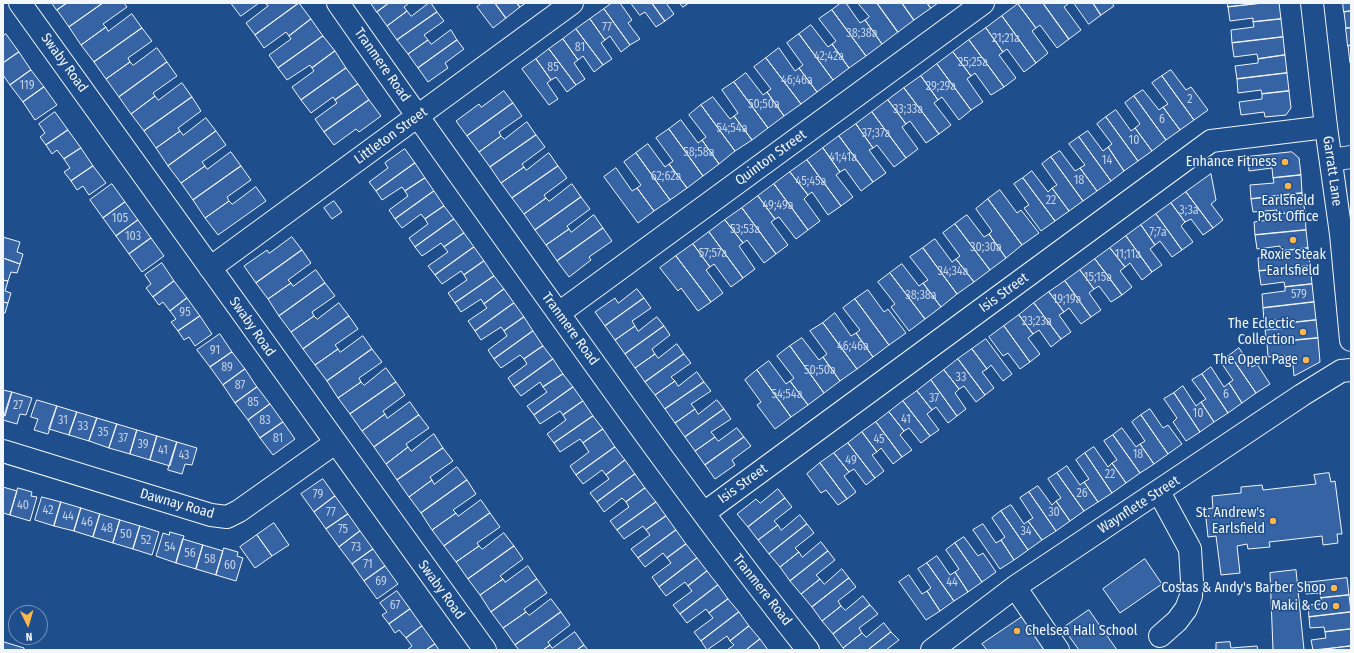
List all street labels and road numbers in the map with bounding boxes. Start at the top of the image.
street label: Tranmere Road [350,25,414,105]
street label: Swaby Road [37,30,91,96]
street label: Littleton Street [351,104,431,168]
street label: Quinton Street [732,127,810,189]
street label: Garratt Lane [1319,135,1345,207]
street label: Isis Street [976,269,1032,317]
street label: Tranmere Road [538,289,602,369]
street label: Swaby Road [225,294,279,360]
street label: Isis Street [715,460,771,508]
street label: Waynflete Street [1095,472,1183,538]
street label: Dawnay Road [138,485,216,523]
street label: Tranmere Road [729,551,795,629]
street label: Swaby Road [414,557,468,623]

